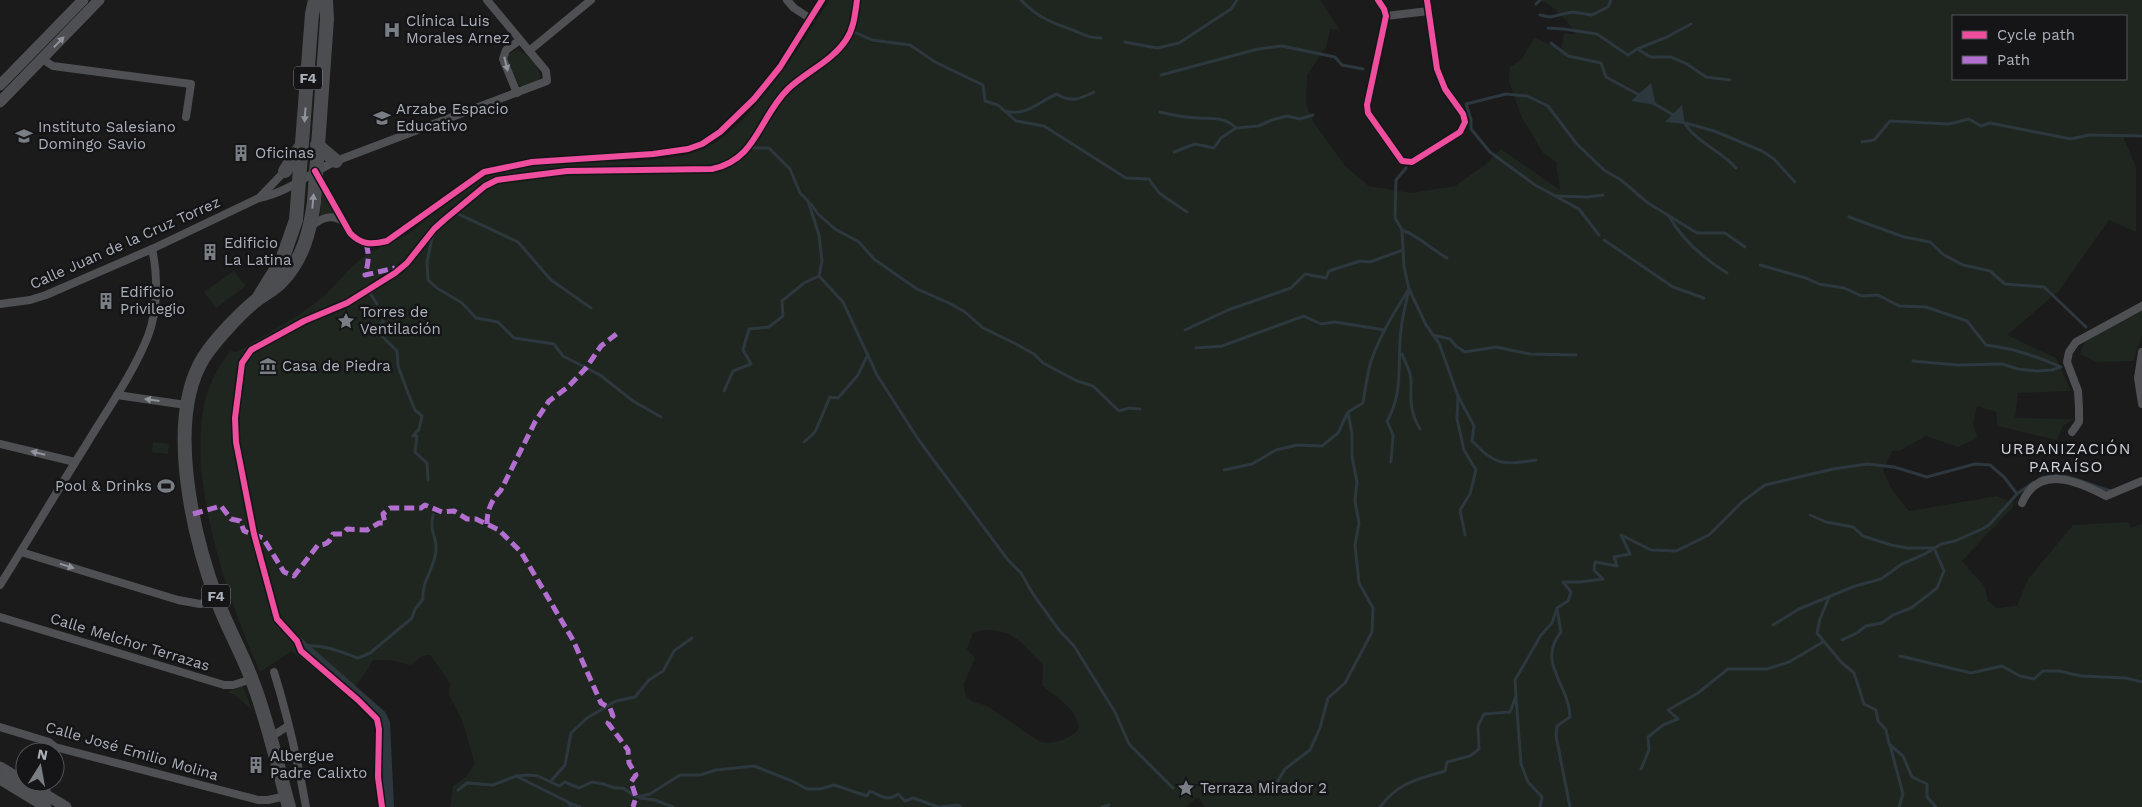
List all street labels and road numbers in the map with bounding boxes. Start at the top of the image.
road number: F4 [294,66,322,90]
street label: Calle Juan de la Cruz Torrez [27,193,223,293]
road number: F4 [202,584,230,608]
street label: Calle Melchor Terrazas [48,609,212,675]
street label: Calle José Emilio Molina [43,718,221,784]

